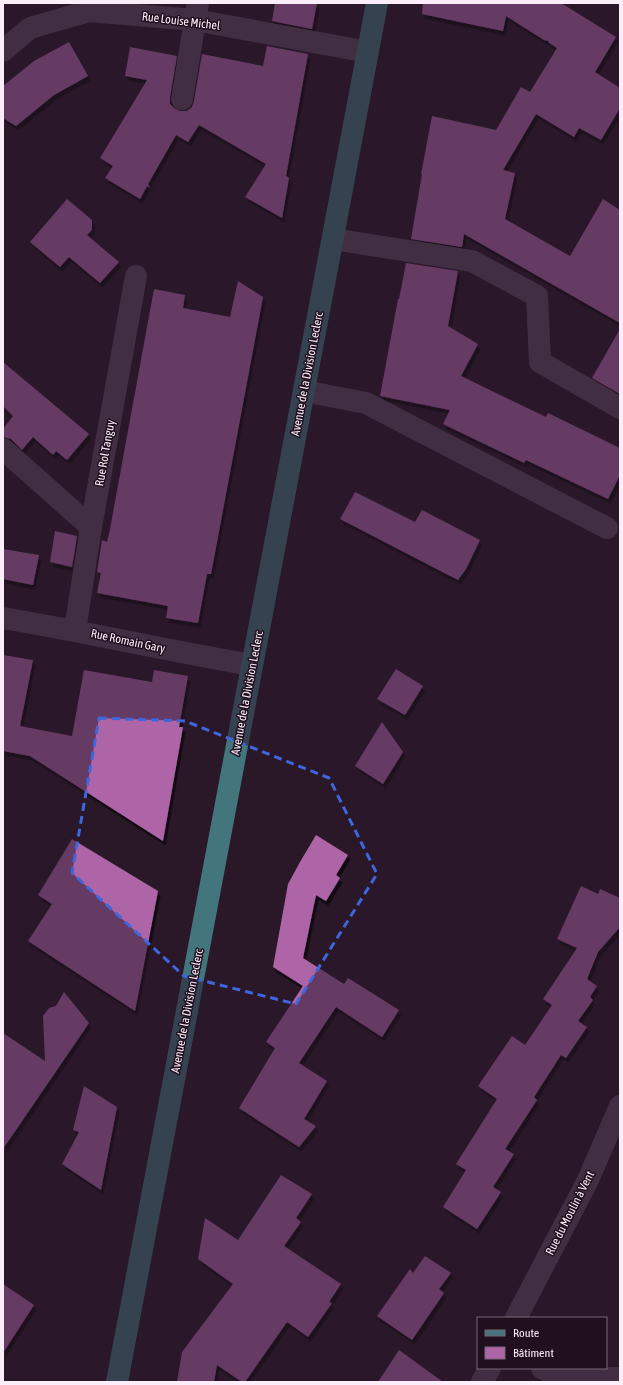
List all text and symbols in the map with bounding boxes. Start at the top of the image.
street label: Rue Louise Michel [141,9,222,33]
street label: Avenue de la Division Leclerc [288,310,326,437]
street label: Rue Rol Tanguy [92,419,118,487]
street label: Rue Romain Gary [90,626,166,656]
street label: Avenue de la Division Leclerc [228,629,266,756]
street label: Avenue de la Division Leclerc [168,947,206,1074]
street label: Rue du Moulin à Vent [543,1168,597,1257]
legend [477,1317,607,1369]
text: Route [513,1326,539,1340]
text: Bâtiment [513,1346,554,1360]

